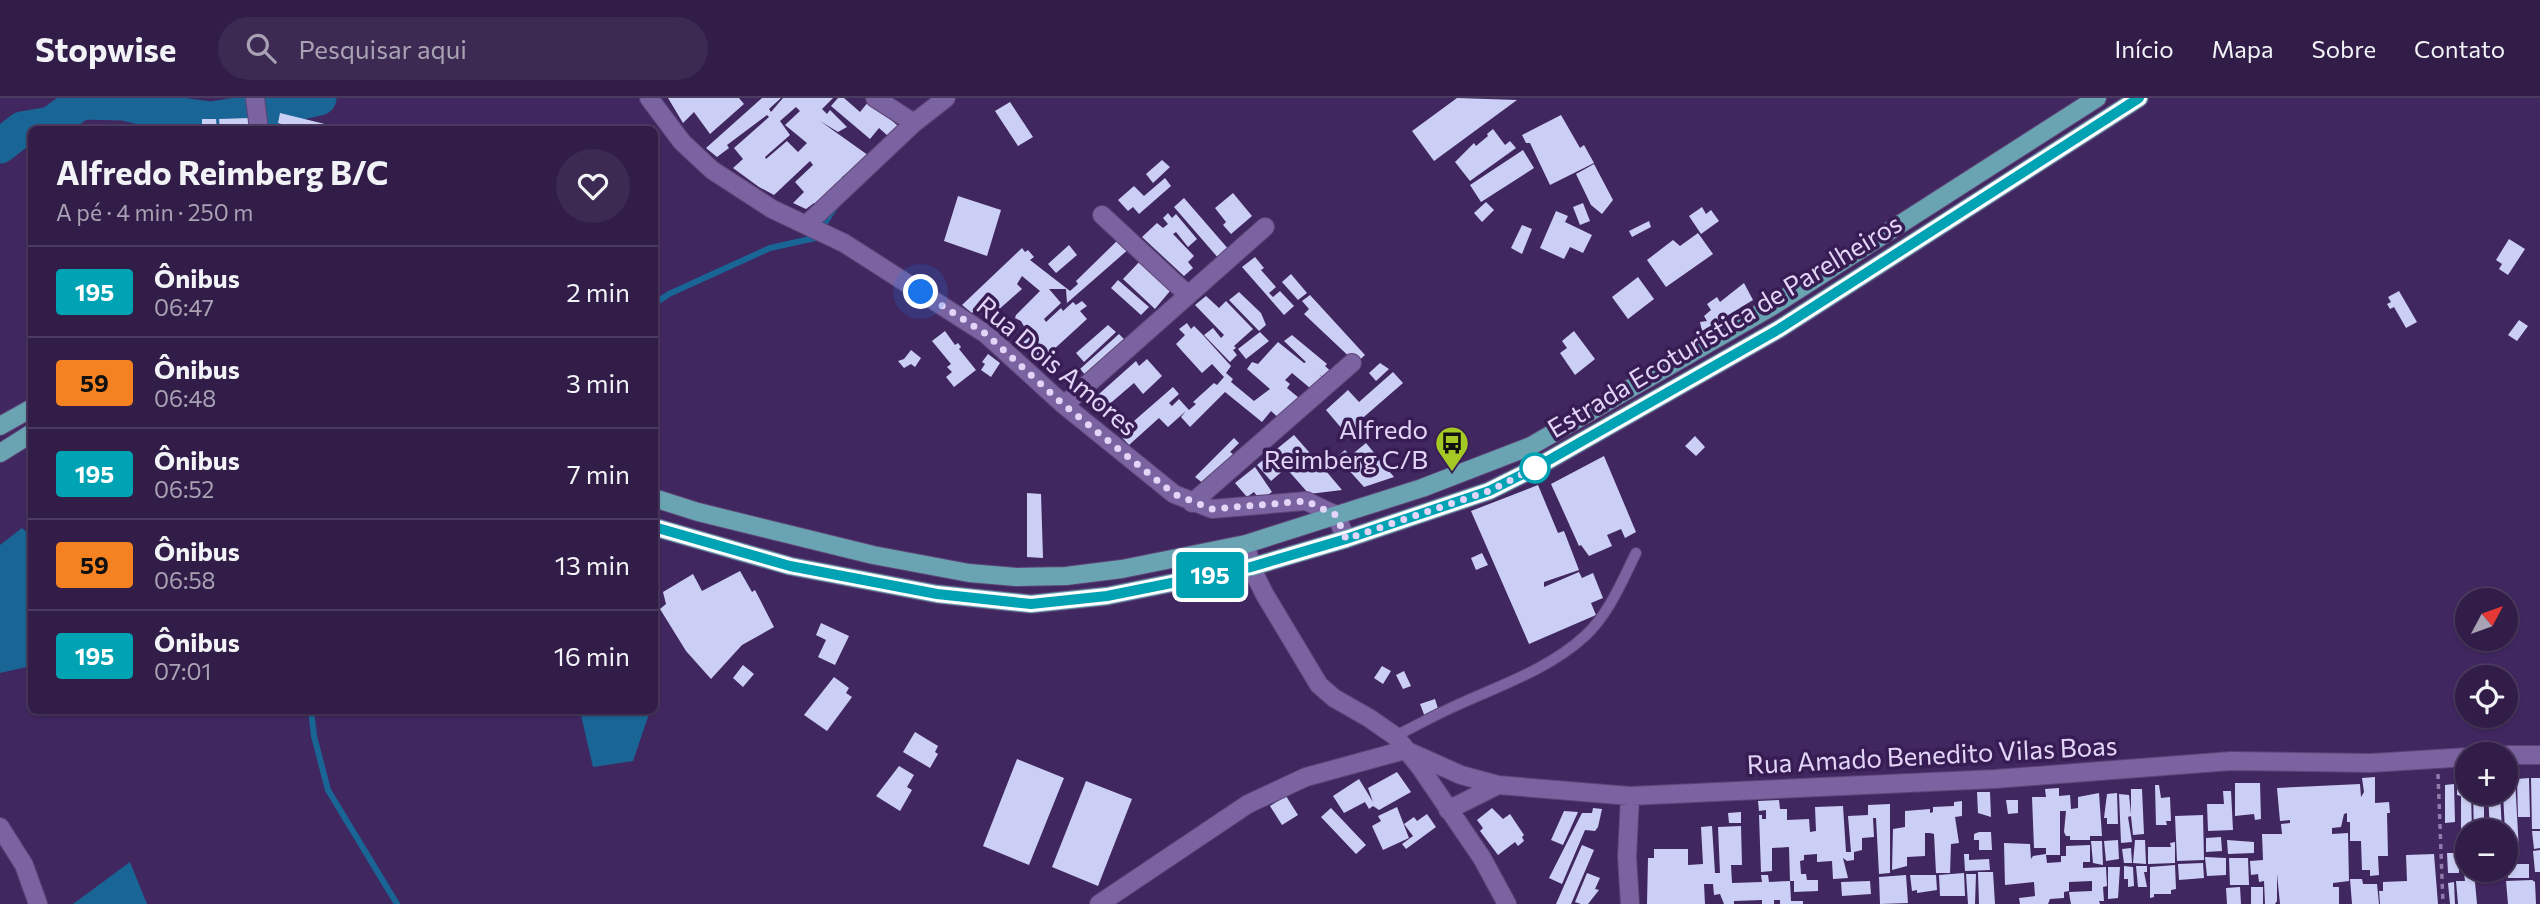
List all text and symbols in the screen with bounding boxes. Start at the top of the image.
search box [218,17,708,80]
text: Stopwise [35,28,176,69]
icon: search [242,29,280,67]
text: Pesquisar aqui [298,33,467,64]
text: Início [2115,34,2174,63]
text: Mapa [2212,34,2274,63]
text: Sobre [2312,34,2376,63]
text: Contato [2414,34,2505,63]
button: heart [556,149,630,223]
text: Alfredo Reimberg B/C [56,151,389,192]
text: A pé · 4 min · 250 m [56,198,253,226]
street label: Estrada Ecoturistica de Parelheiros [1541,207,1907,443]
text: Ônibus [154,262,240,293]
your location [903,274,938,309]
text: 2 min [566,276,630,307]
text: 195 [75,277,114,306]
street label: Rua Dois Amores [971,289,1145,441]
text: 06:47 [154,293,214,321]
text: Ônibus [154,353,240,384]
text: 3 min [566,367,630,398]
text: 59 [80,368,109,397]
text: 06:48 [154,384,216,412]
place label: Alfredo Reimberg C/B [1264,413,1428,474]
bus stop icon: Alfredo Reimberg C/B [1433,424,1471,473]
text: Ônibus [154,444,240,475]
unlabelled marker [1520,453,1550,483]
text: 7 min [567,458,630,489]
text: 195 [75,459,114,488]
text: 06:52 [154,475,214,503]
text: Ônibus [154,535,240,566]
text: 13 min [555,549,630,580]
text: 59 [80,550,109,579]
line badge: 195 [1170,552,1250,598]
text: 195 [1190,560,1230,589]
text: 06:58 [154,566,216,594]
north arrow [2455,588,2518,651]
map controls [2455,588,2518,882]
text: Ônibus [154,626,240,657]
text: 16 min [554,640,630,671]
text: 195 [75,641,114,670]
text: 07:01 [154,657,211,685]
button: locate [2455,665,2518,728]
street label: Rua Amado Benedito Vilas Boas [1746,729,2118,779]
button: + [2455,742,2518,805]
button: − [2455,819,2518,882]

